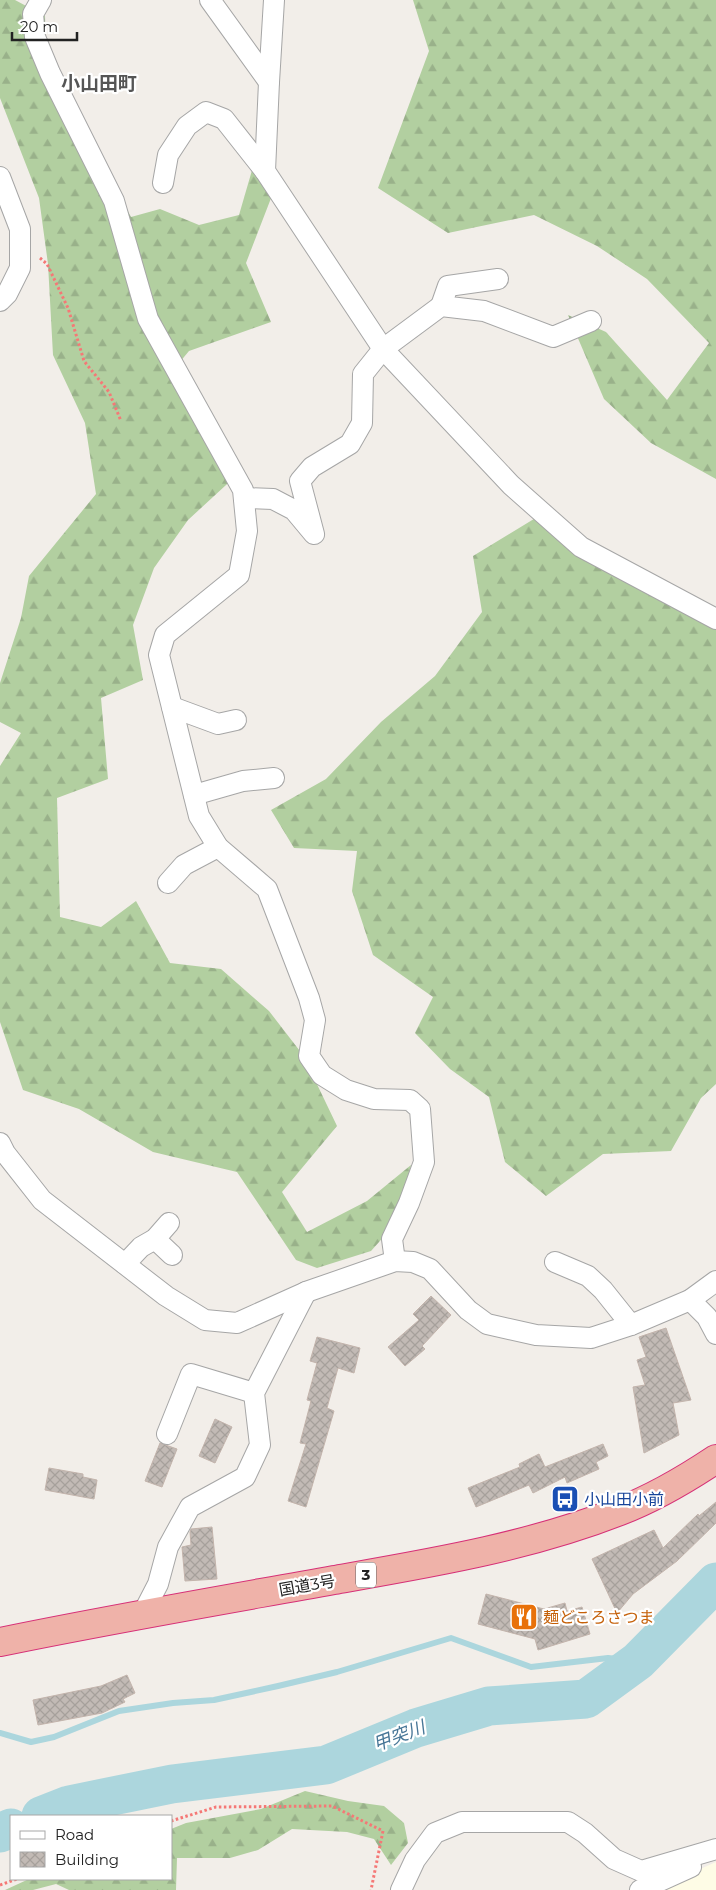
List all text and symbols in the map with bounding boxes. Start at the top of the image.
scale bar [12,10,78,42]
text: 20 m [20,17,58,36]
district label: 小山田町 [61,72,137,95]
bus stop icon: 小山田小前 [550,1484,580,1514]
place label: 小山田小前 [584,1490,664,1509]
road number: 3 [356,1562,376,1588]
street label: 国道3号 [277,1571,337,1600]
restaurant icon: 麺どころさつま [509,1602,539,1632]
place label: 麺どころさつま [543,1608,655,1627]
water label: 甲突川 [370,1715,430,1756]
legend [10,1815,172,1880]
text: Road [55,1825,94,1844]
text: Building [55,1850,119,1869]

